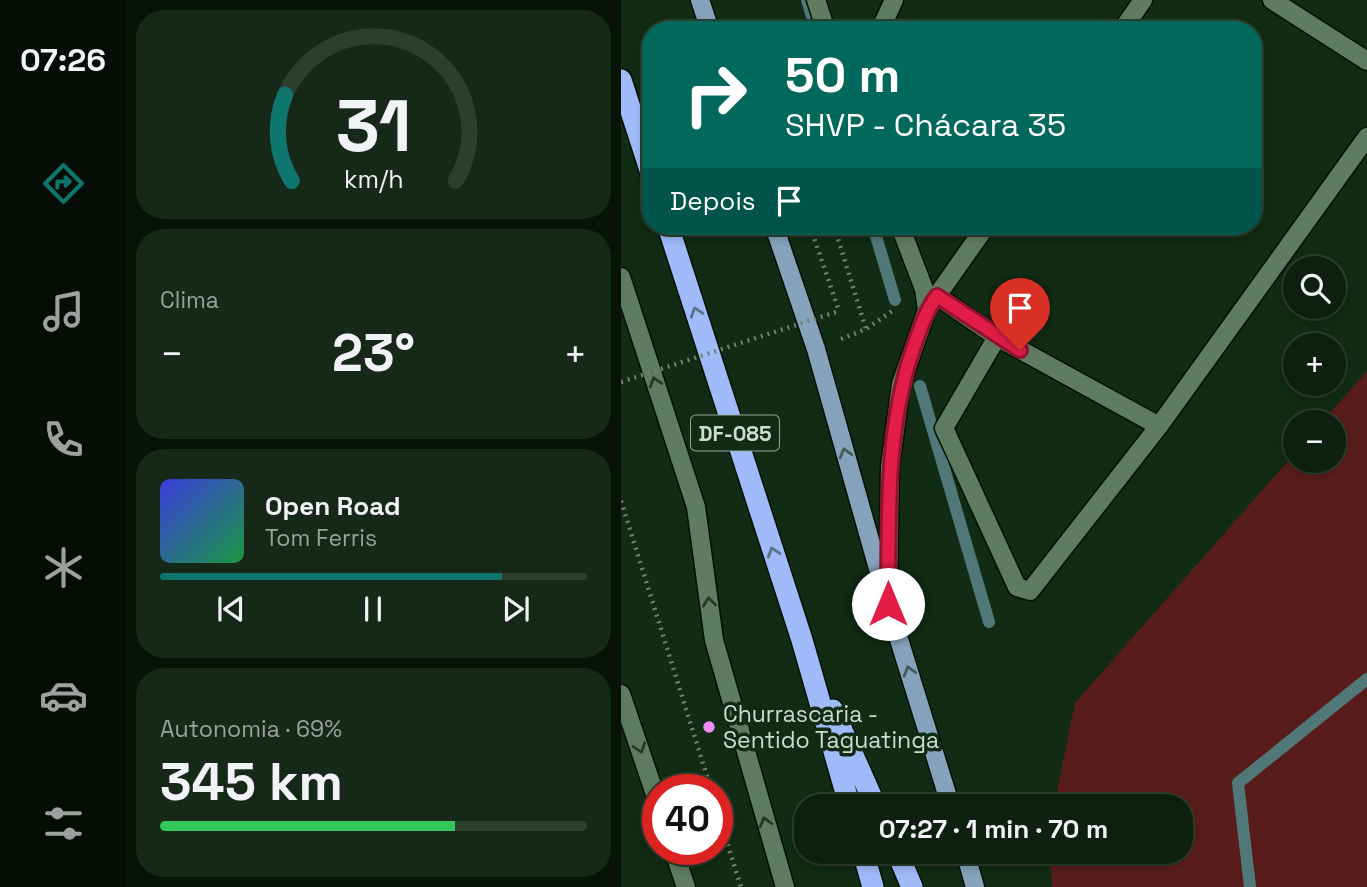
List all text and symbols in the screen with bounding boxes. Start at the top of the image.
text: 07:26 [20,40,106,80]
text: 50 m [785,44,900,106]
icon: right [670,49,761,140]
text: 31 [336,79,411,172]
text: SHVP - Chácara 35 [785,105,1066,145]
icon: directions [39,159,88,208]
text: km/h [344,162,403,194]
icon: arrive [770,182,808,220]
text: Depois [670,184,756,218]
map controls [1283,256,1346,473]
button: search [1283,256,1346,319]
pin [990,278,1050,350]
text: Clima [160,285,219,315]
icon: music [39,287,88,336]
icon: arrive [1001,289,1039,327]
one-way arrow [689,306,704,318]
text: 23° [332,320,415,386]
text: − [160,330,184,378]
text: + [563,330,587,378]
button: + [1283,333,1346,396]
one-way arrow [648,376,663,388]
button: − [1283,410,1346,473]
icon: phone [39,415,88,464]
road number: DF-085 [691,416,779,450]
one-way arrow [839,447,854,459]
text: Open Road [265,489,401,523]
text: Tom Ferris [265,523,377,553]
icon: climate [39,543,88,592]
one-way arrow [767,546,781,558]
position arrow [851,567,925,641]
icon: previous [212,590,250,628]
icon: pause [354,590,392,628]
icon: next [497,590,535,628]
one-way arrow [701,596,716,607]
one-way arrow [903,666,918,678]
icon: car [39,671,88,720]
place label: Churrascaria - Sentido Taguatinga [723,699,939,755]
text: Autonomia · 69% [160,714,342,744]
marker: Churrascaria - Sentido Taguatinga [701,719,717,735]
one-way arrow [632,741,646,754]
text: 345 km [160,749,343,815]
speed limit sign: 40 [642,774,733,865]
icon: filters [39,799,88,848]
text: 07:27 · 1 min · 70 m [879,812,1108,846]
one-way arrow [759,816,774,828]

